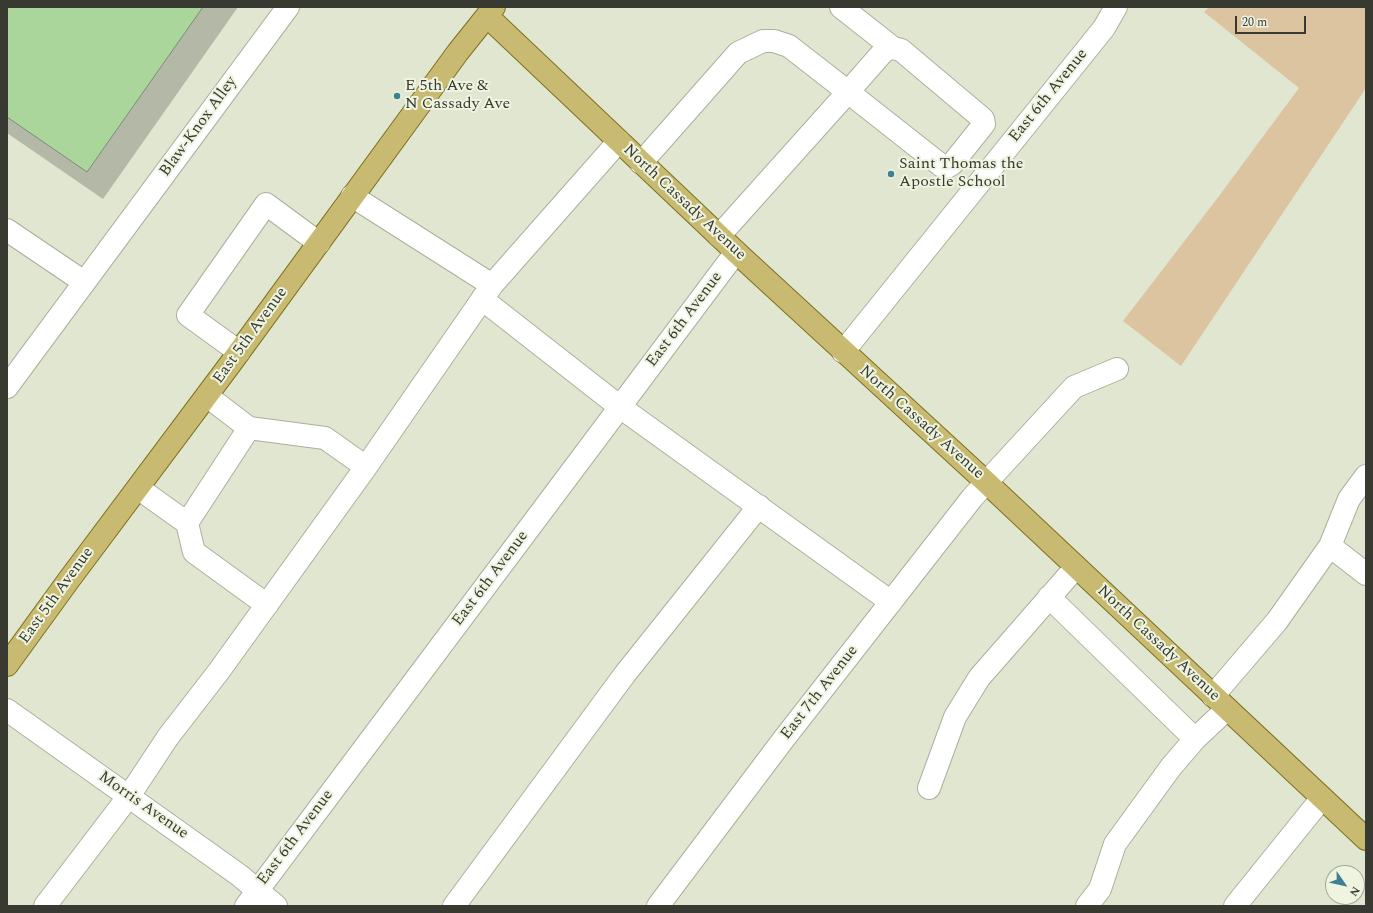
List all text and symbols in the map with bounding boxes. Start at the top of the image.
scale bar [1237,8,1308,34]
text: 20 m [1242,13,1267,32]
street label: East 6th Avenue [1006,45,1092,147]
street label: Blaw-Knox Alley [156,73,242,181]
place label: E 5th Ave & N Cassady Ave [405,77,510,115]
marker: E 5th Ave & N Cassady Ave [392,91,402,101]
street label: North Cassady Avenue [619,141,749,265]
place label: Saint Thomas the Apostle School [899,155,1023,193]
marker: Saint Thomas the Apostle School [886,169,896,179]
street label: East 6th Avenue [643,269,727,371]
street label: East 5th Avenue [210,284,292,388]
street label: North Cassady Avenue [855,362,987,484]
street label: East 6th Avenue [449,528,533,630]
street label: East 5th Avenue [16,544,98,648]
street label: North Cassady Avenue [1093,582,1223,706]
street label: East 7th Avenue [777,642,863,744]
street label: Morris Avenue [94,768,192,844]
street label: East 6th Avenue [254,787,338,889]
north arrow [1325,865,1365,905]
text: N [1345,883,1364,900]

